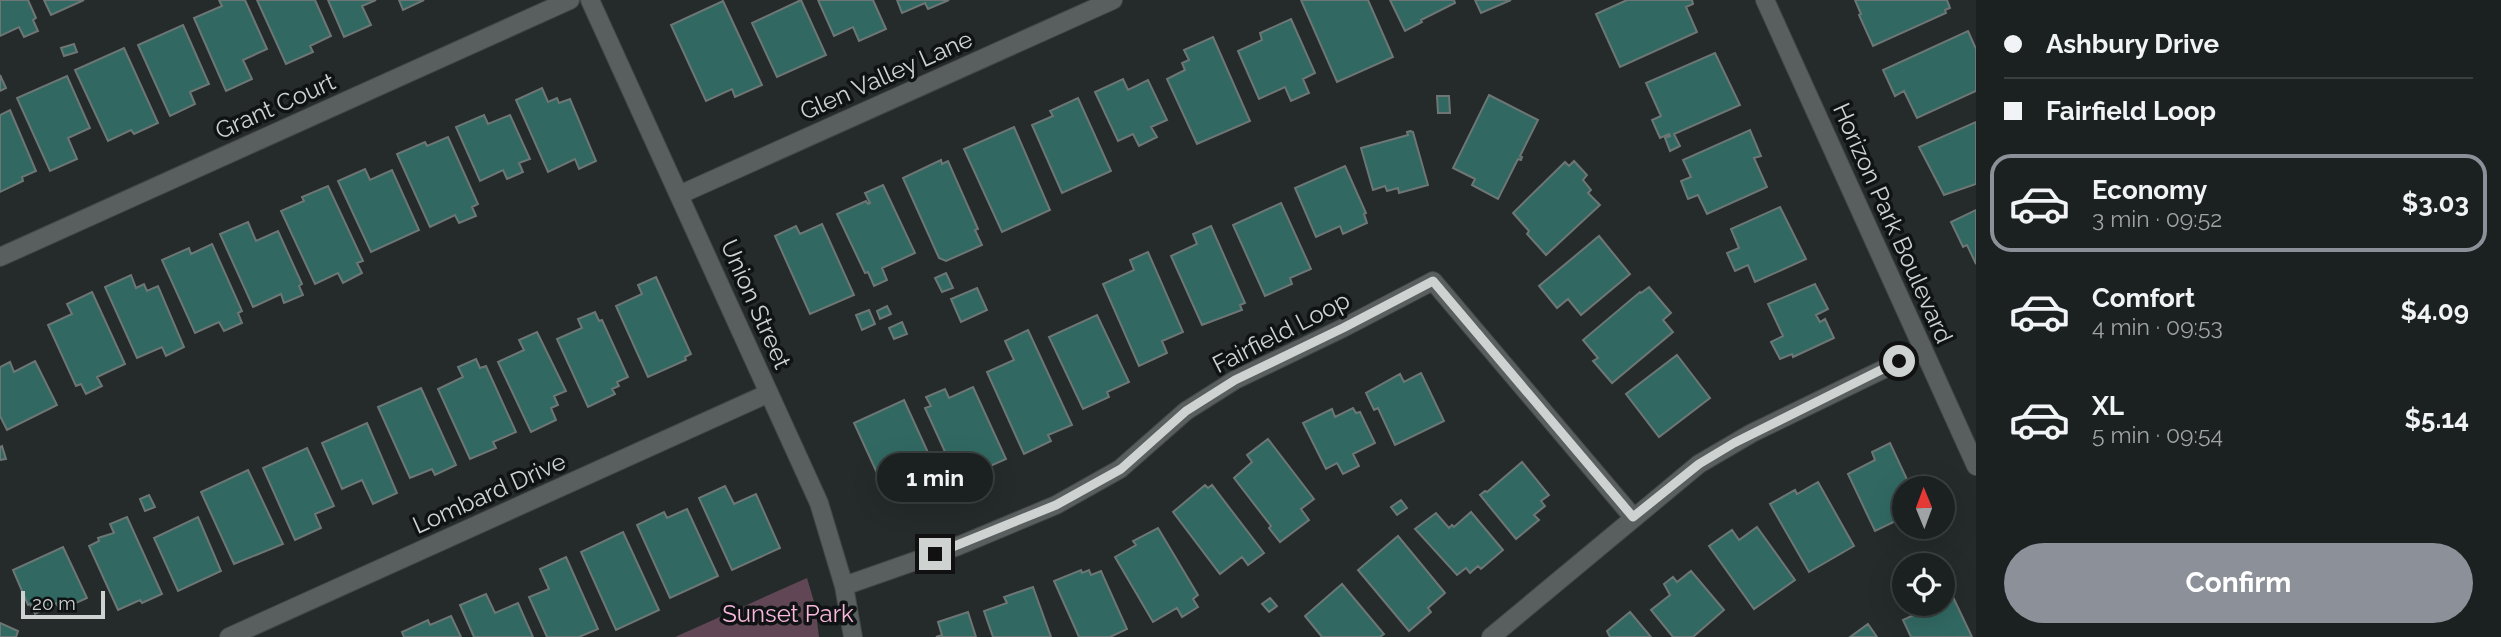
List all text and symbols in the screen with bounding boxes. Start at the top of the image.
street label: Glen Valley Lane [795,24,977,126]
text: Ashbury Drive [2046,29,2219,59]
street label: Grant Court [211,67,339,145]
text: Fairfield Loop [2046,96,2216,126]
street label: Horizon Park Boulevard [1827,98,1959,348]
icon: car [2008,172,2071,235]
text: Economy [2092,175,2207,205]
text: $3.03 [2402,188,2469,218]
text: 3 min · 09:52 [2092,205,2222,232]
street label: Union Street [715,235,797,373]
icon: car [2008,280,2071,343]
text: Comfort [2092,283,2195,313]
street label: Fairfield Loop [1208,285,1354,379]
text: $4.09 [2401,296,2469,326]
text: 4 min · 09:53 [2092,313,2223,340]
route start [1883,345,1915,377]
icon: car [2008,388,2071,451]
text: XL [2092,391,2124,421]
text: $5.14 [2405,404,2469,434]
text: 5 min · 09:54 [2092,421,2223,448]
street label: Lombard Drive [408,446,570,540]
callout: 1 min [877,452,993,502]
text: 1 min [906,464,964,491]
north arrow [1892,476,1955,539]
map controls [1892,476,1955,616]
route end [919,538,951,570]
button: Confirm [2004,543,2473,623]
button: locate [1892,553,1955,616]
scale bar [21,588,105,620]
text: 20 m [32,592,76,614]
park label: Sunset Park [722,599,854,628]

